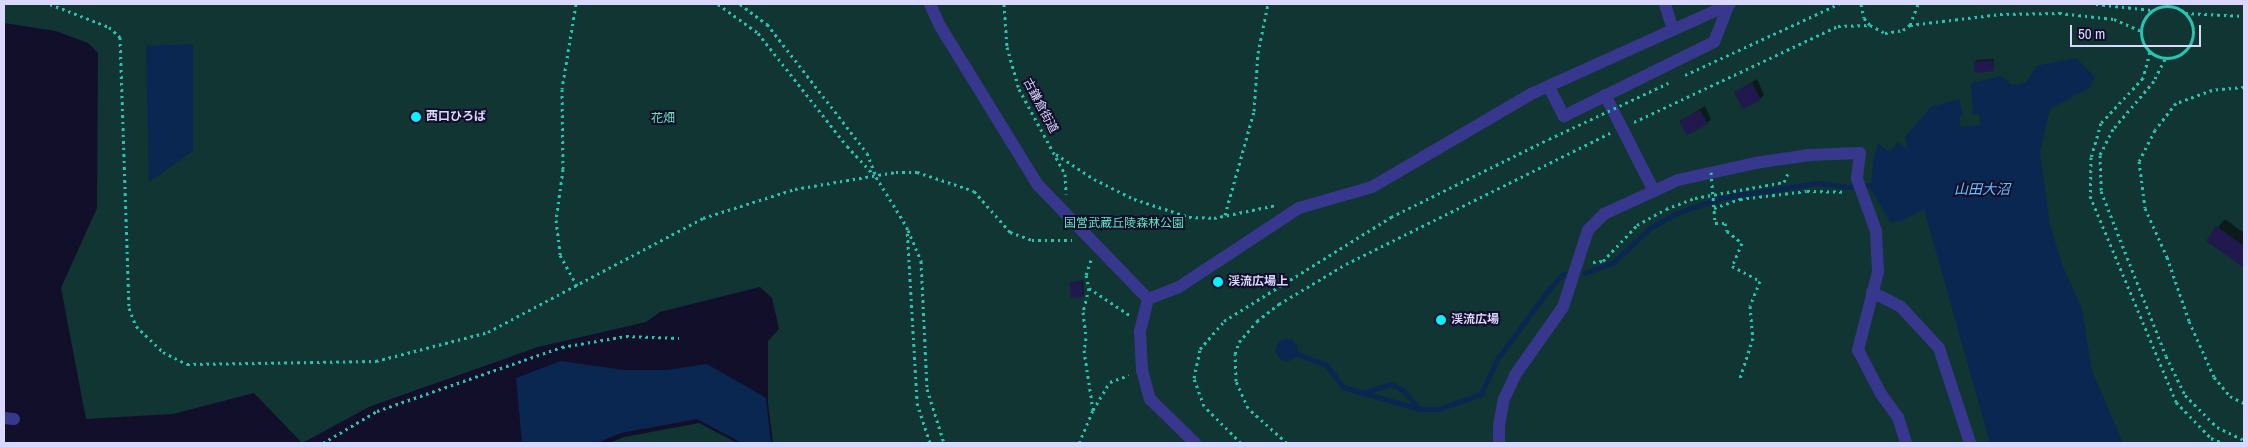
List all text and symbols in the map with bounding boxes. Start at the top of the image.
scale bar [2073,15,2204,47]
text: 50 m [2078,23,2105,44]
street label: 古鎌倉街道 [1020,76,1060,136]
place label: 西口ひろば [426,110,486,124]
marker: 西口ひろば [410,111,422,123]
park label: 花畑 [651,112,675,126]
water label: 山田大沼 [1954,181,2010,197]
park label: 国営武蔵丘陵森林公園 [1064,217,1184,231]
place label: 渓流広場上 [1228,275,1288,289]
marker: 渓流広場上 [1212,276,1224,288]
place label: 渓流広場 [1451,313,1499,327]
marker: 渓流広場 [1435,314,1447,326]

